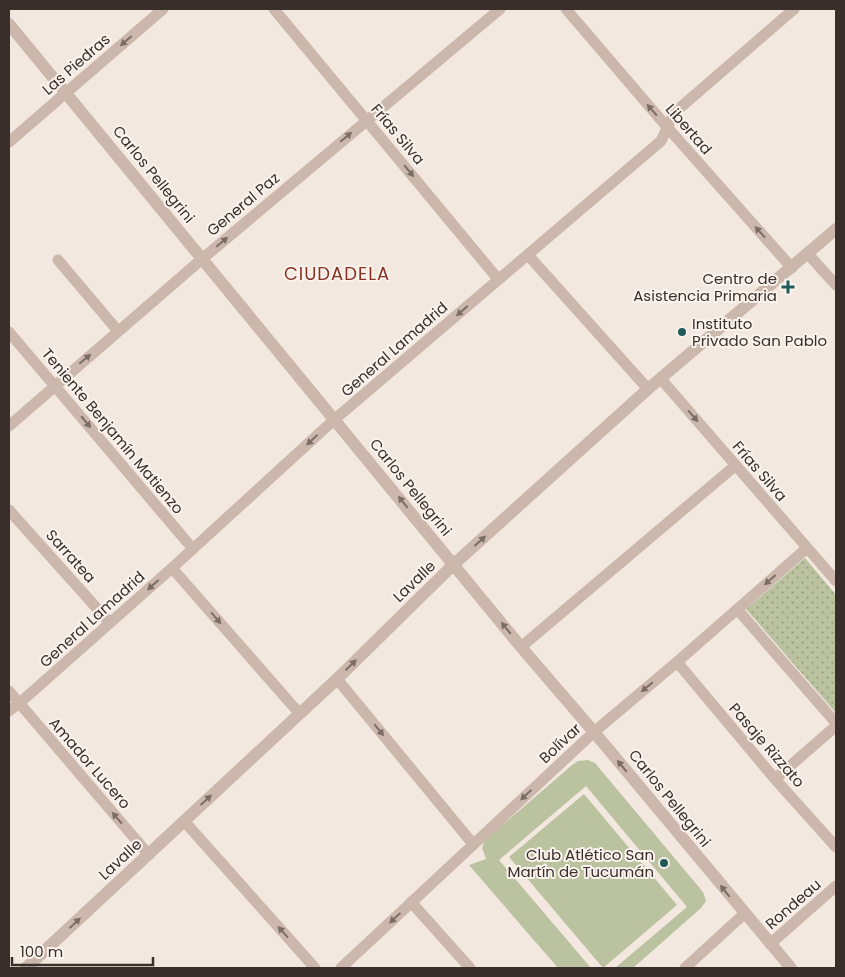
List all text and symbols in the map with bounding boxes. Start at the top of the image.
street label: Las Piedras [37,28,115,99]
one-way arrow [120,35,133,46]
street label: Frías Silva [366,99,430,169]
street label: Libertad [661,99,717,159]
one-way arrow [647,103,658,116]
street label: Carlos Pellegrini [108,121,200,227]
one-way arrow [339,132,352,143]
one-way arrow [403,164,414,177]
street label: General Paz [202,167,284,241]
one-way arrow [754,226,766,238]
one-way arrow [215,236,228,247]
district label: CIUDADELA [284,261,390,286]
place label: Centro de Asistencia Primaria [633,268,777,306]
marker: Centro de Asistencia Primaria [781,280,795,294]
street label: General Lamadrid [336,297,452,401]
one-way arrow [456,305,468,317]
place label: Instituto Privado San Pablo [692,313,827,351]
marker: Instituto Privado San Pablo [676,326,688,338]
street label: Teniente Benjamín Matienzo [37,344,189,518]
one-way arrow [79,354,92,365]
one-way arrow [687,410,699,422]
one-way arrow [81,415,92,428]
one-way arrow [307,434,319,446]
street label: Carlos Pellegrini [365,434,457,540]
street label: Frías Silva [728,436,792,506]
one-way arrow [397,496,408,509]
street label: Sarratea [41,525,101,587]
one-way arrow [474,535,487,546]
street label: Lavalle [388,555,440,607]
street label: General Lamadrid [35,566,149,672]
one-way arrow [764,574,776,585]
one-way arrow [148,579,160,591]
one-way arrow [210,612,221,624]
one-way arrow [500,622,511,635]
one-way arrow [344,660,356,672]
one-way arrow [641,681,654,692]
street label: Pasaje Rizzato [724,698,810,792]
street label: Amador Lucero [44,713,136,813]
street label: Bolívar [534,718,586,768]
one-way arrow [373,724,384,736]
street label: Carlos Pellegrini [624,745,716,851]
one-way arrow [616,759,627,772]
one-way arrow [521,789,533,801]
one-way arrow [200,794,212,806]
one-way arrow [112,812,123,824]
street label: Lavalle [94,834,146,884]
place label: Club Atlético San Martín de Tucumán [508,844,654,882]
marker: Club Atlético San Martín de Tucumán [658,857,670,869]
street label: Rondeau [761,874,825,934]
one-way arrow [720,885,731,898]
one-way arrow [389,912,401,924]
one-way arrow [68,917,80,929]
one-way arrow [277,926,289,938]
scale bar [12,934,154,966]
text: 100 m [20,941,63,962]

